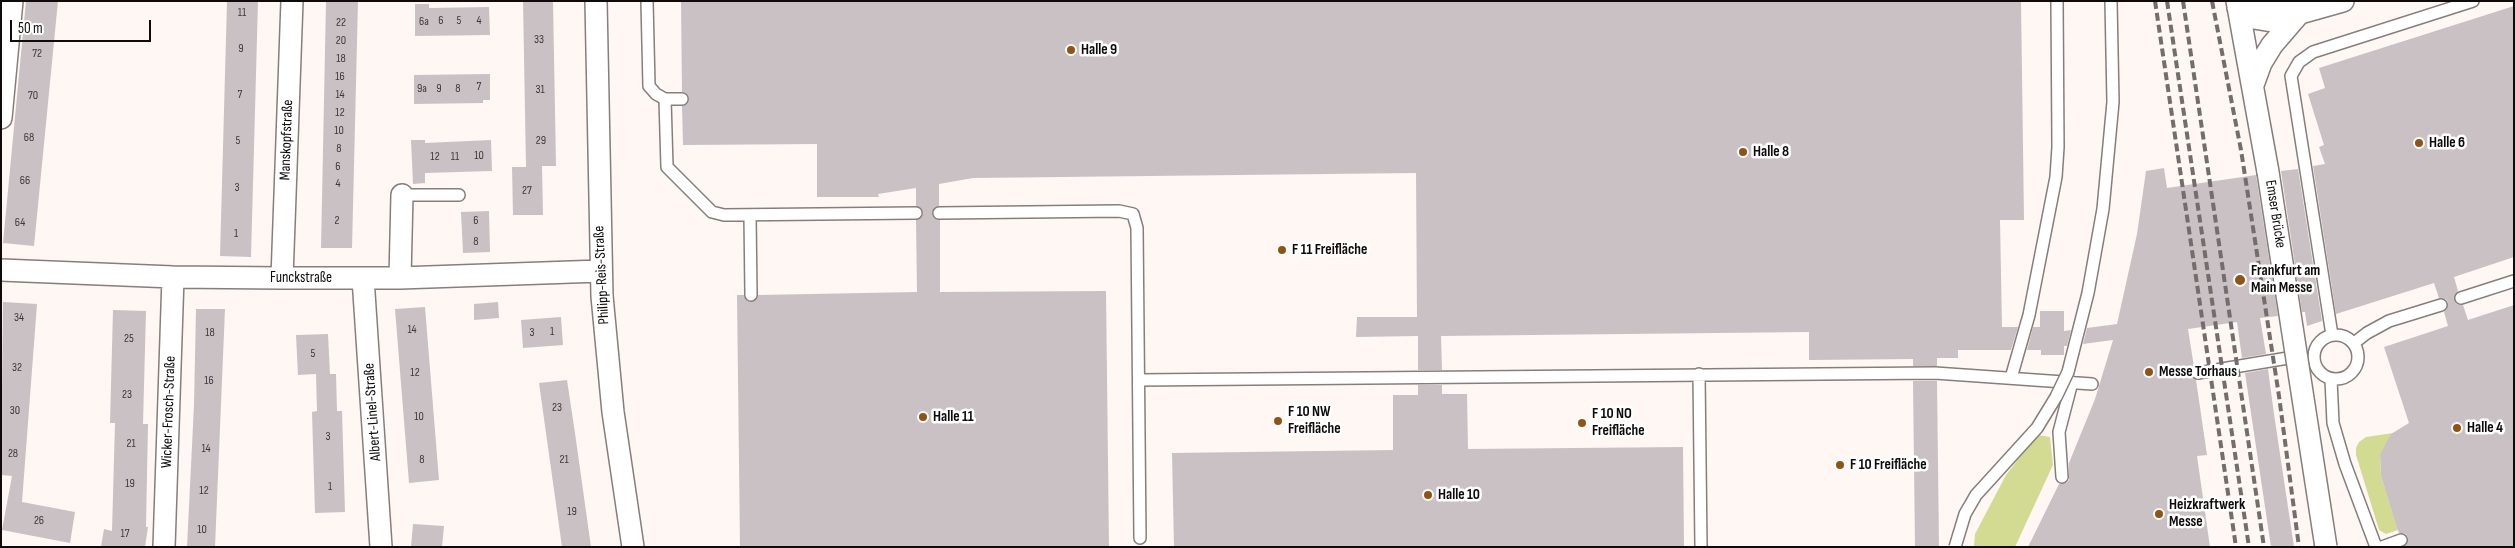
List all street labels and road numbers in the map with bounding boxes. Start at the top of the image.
street label: Manskopfstraße [277,99,297,181]
street label: Emser Brücke [2261,179,2289,249]
street label: Philipp-Reis-Straße [590,225,614,325]
street label: Funckstraße [270,269,332,287]
street label: Wicker-Frosch-Straße [158,356,180,468]
street label: Albert-Linel-Straße [361,362,385,462]

